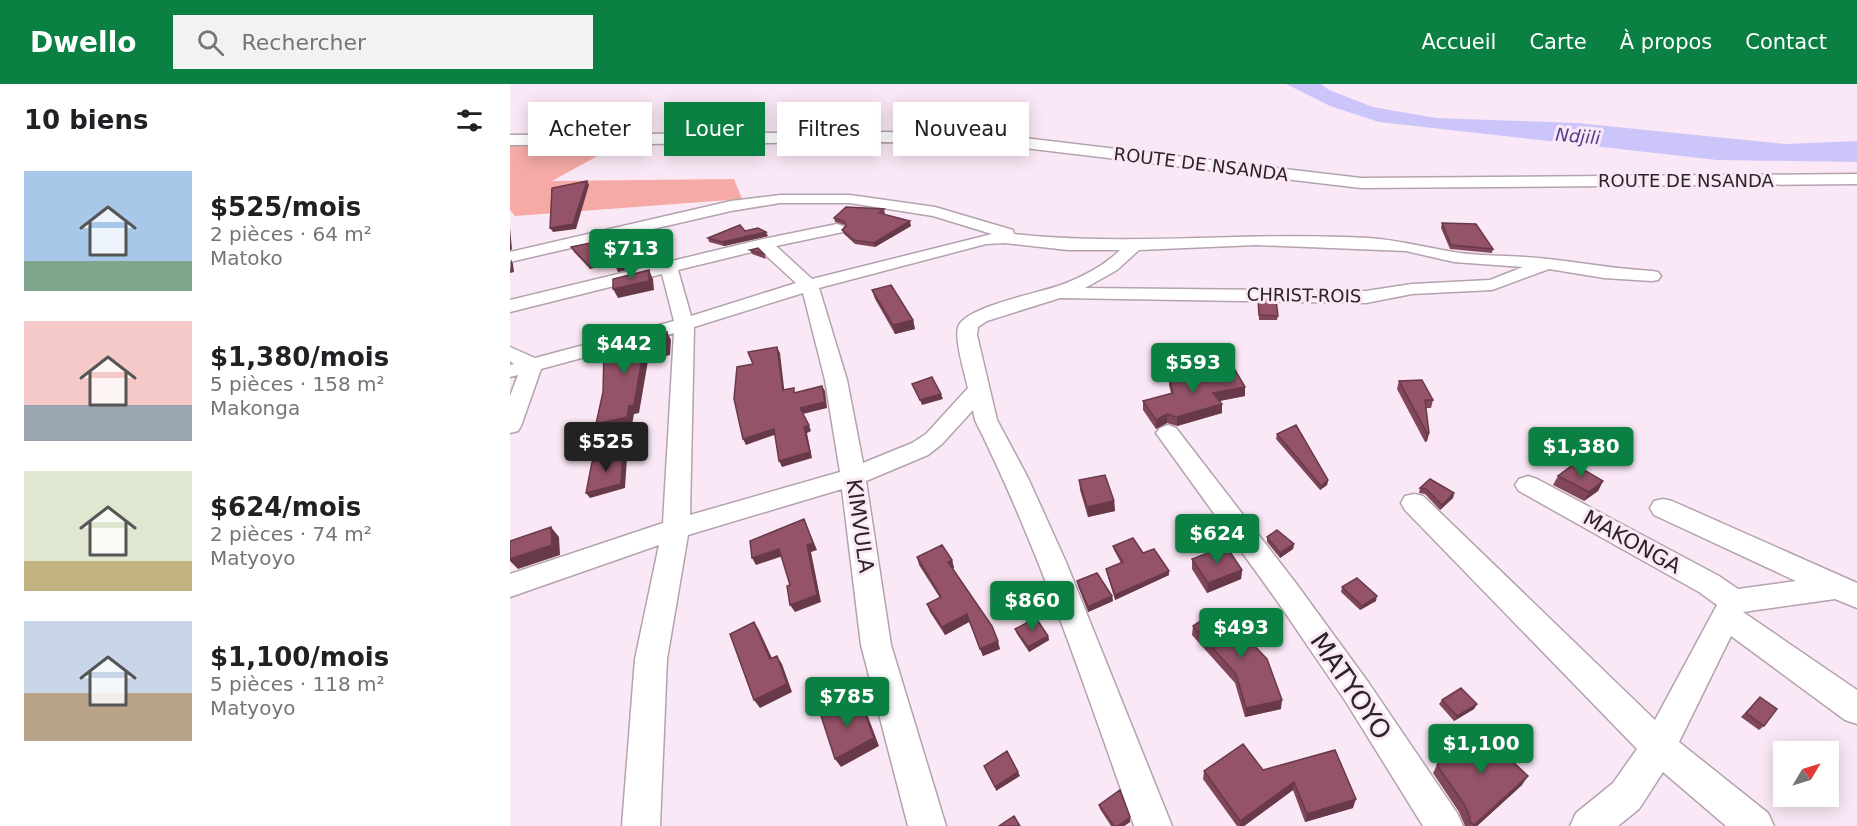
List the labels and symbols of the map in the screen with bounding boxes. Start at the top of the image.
water label: Ndjili [1555,124,1601,148]
street label: ROUTE DE NSANDA [1112,143,1290,185]
street label: ROUTE DE NSANDA [1598,170,1775,191]
pin: $713 [595,229,667,280]
street label: CHRIST-ROIS [1247,284,1361,306]
pin: $442 [588,324,660,375]
pin: $593 [1157,343,1229,394]
pin: $525 [570,422,642,473]
pin: $1,380 [1532,427,1630,478]
street label: KIMVULA [842,478,879,575]
street label: MAKONGA [1579,505,1686,579]
pin: $624 [1181,514,1253,565]
pin: $860 [996,581,1068,632]
pin: $493 [1205,608,1277,659]
street label: MATYOYO [1304,627,1398,745]
pin: $785 [811,677,883,728]
pin: $1,100 [1432,724,1530,775]
north arrow [1773,741,1839,807]

